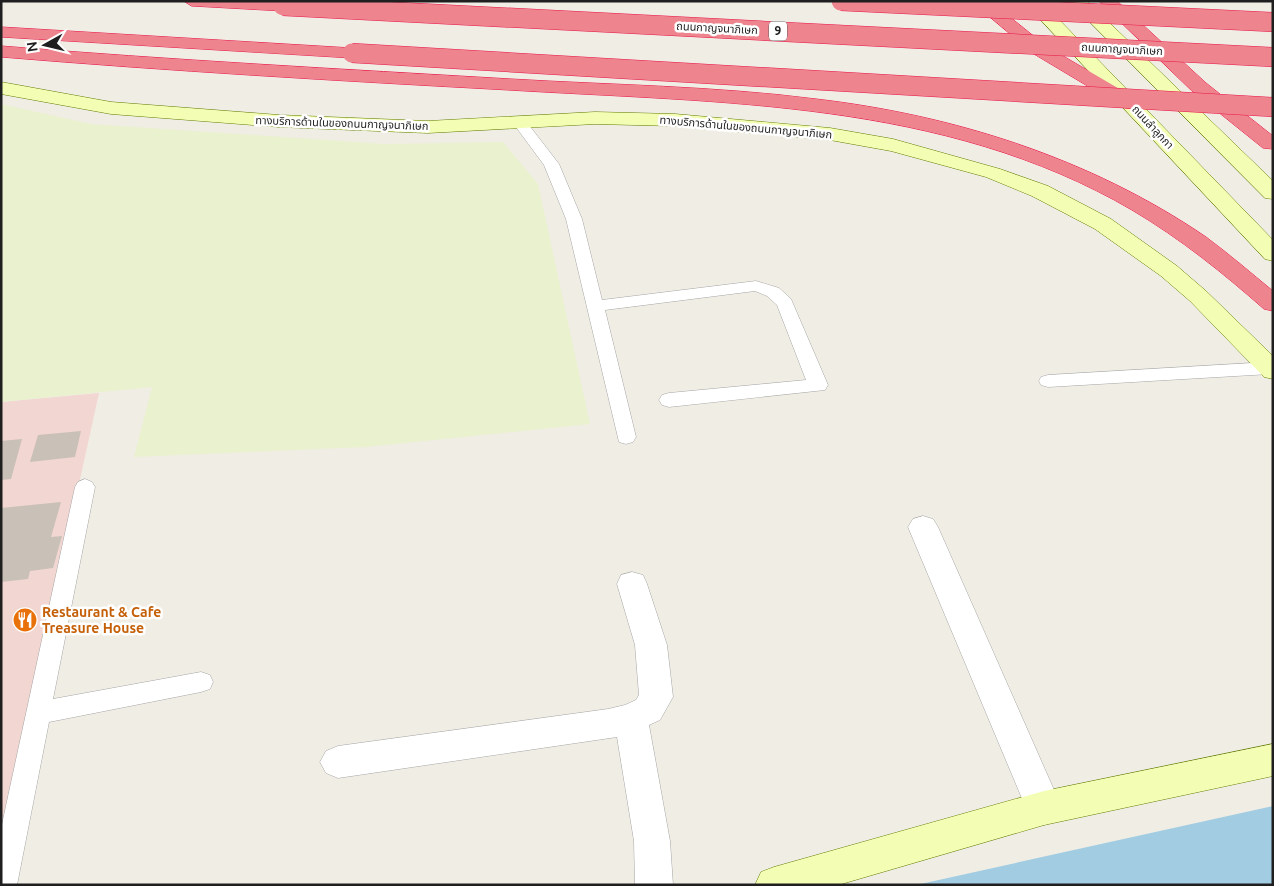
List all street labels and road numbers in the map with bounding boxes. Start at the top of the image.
street label: ถนนกาญจนาภิเษก [676,20,758,36]
road number: 9 [769,22,787,40]
street label: ถนนกาญจนาภิเษก [1081,41,1163,57]
street label: ถนนลำลูกกา [1129,103,1176,152]
street label: ทางบริการด้านในของถนนกาญจนาภิเษก [659,113,833,141]
street label: ทางบริการด้านในของถนนกาญจนาภิเษก [255,114,429,132]

